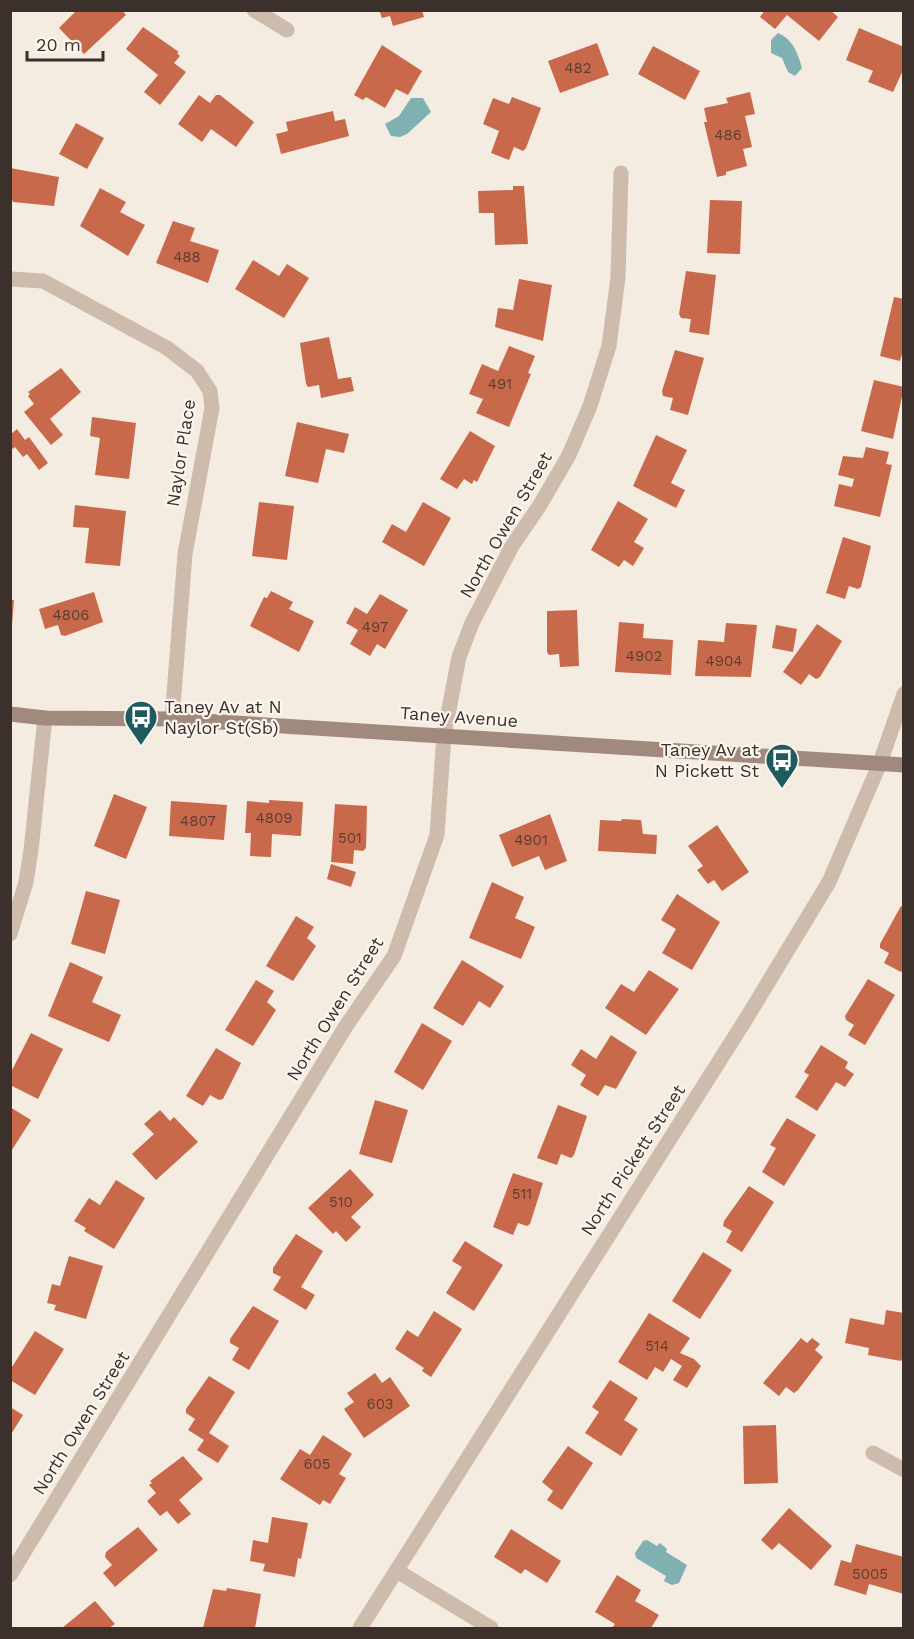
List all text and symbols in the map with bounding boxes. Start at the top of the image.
scale bar [27,24,104,62]
text: 20 m [36,34,81,55]
house number: 482 [564,59,592,77]
house number: 486 [714,126,742,144]
house number: 488 [173,248,201,266]
house number: 491 [488,375,512,393]
street label: Naylor Place [162,398,199,508]
street label: North Owen Street [455,447,556,602]
house number: 4806 [53,606,89,624]
house number: 497 [362,618,388,636]
house number: 4902 [626,647,662,665]
house number: 4904 [706,652,742,670]
place label: Taney Av at N Naylor St(Sb) [164,696,282,738]
bus stop icon: Taney Av at N Naylor St(Sb) [123,699,159,746]
street label: Taney Avenue [399,702,519,731]
place label: Taney Av at N Pickett St [655,739,759,781]
bus stop icon: Taney Av at N Pickett St [764,742,800,789]
house number: 4809 [256,809,293,827]
house number: 4807 [180,812,216,830]
house number: 501 [338,829,362,847]
house number: 4901 [514,831,548,849]
street label: North Owen Street [282,933,388,1084]
street label: North Pickett Street [576,1080,689,1239]
house number: 511 [512,1185,532,1203]
house number: 510 [329,1193,353,1211]
house number: 514 [645,1337,669,1355]
street label: North Owen Street [28,1347,134,1498]
house number: 603 [367,1395,393,1413]
house number: 605 [303,1455,331,1473]
house number: 5005 [852,1565,888,1583]

